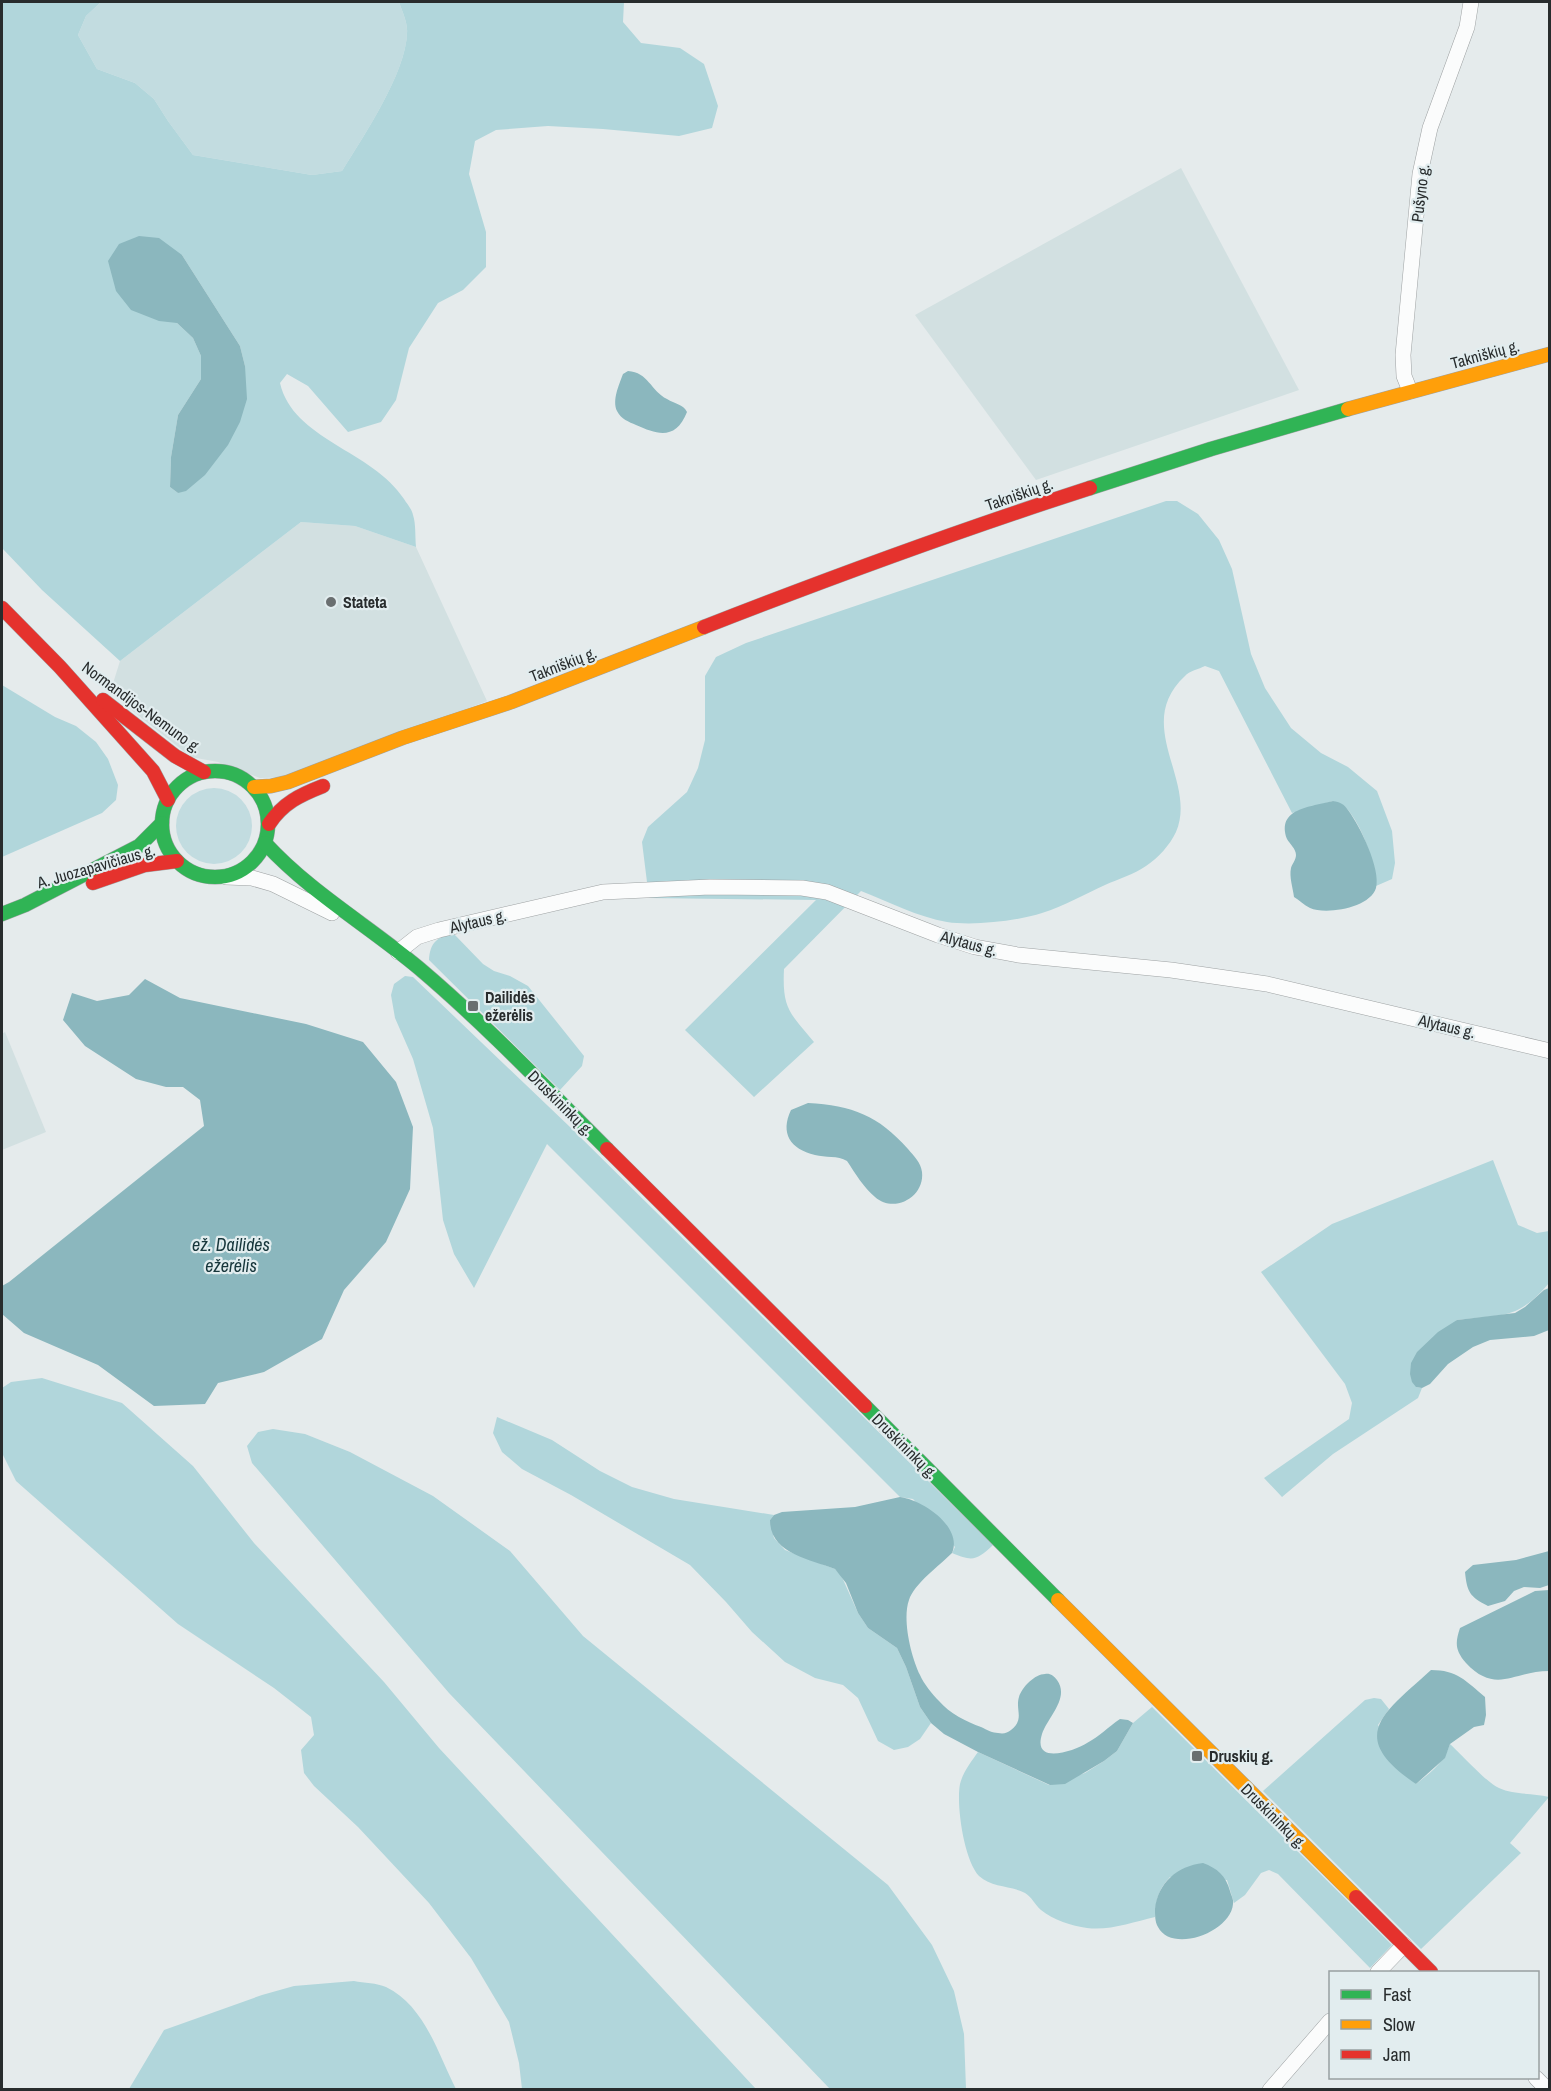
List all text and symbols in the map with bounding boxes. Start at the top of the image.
street label: Pušyno g. [1406,163,1434,223]
street label: Takniškių g. [1448,334,1522,374]
street label: Takniškių g. [982,472,1056,516]
place label: Stateta [343,591,387,613]
marker: Stateta [324,595,338,609]
street label: Takniškių g. [526,641,600,687]
street label: Normandijos-Nemuno g. [78,656,206,758]
street label: A. Juozapavičiaus g. [33,839,158,894]
street label: Alytaus g. [446,904,509,938]
street label: Alytaus g. [937,925,1000,961]
place label: Dailidės ežerėlis [485,986,535,1026]
marker: Dailidės ežerėlis [466,999,480,1013]
street label: Alytaus g. [1415,1009,1478,1043]
street label: Druskininkų g. [523,1065,599,1141]
water label: ež. Dailidės ežerėlis [192,1232,270,1278]
street label: Druskininkų g. [867,1408,943,1484]
place label: Druskių g. [1209,1745,1273,1767]
marker: Druskių g. [1190,1749,1204,1763]
street label: Druskininkų g. [1236,1778,1312,1854]
legend [1329,1971,1539,2079]
text: Fast [1383,1982,1411,2007]
text: Slow [1383,2012,1415,2037]
text: Jam [1383,2042,1411,2067]

